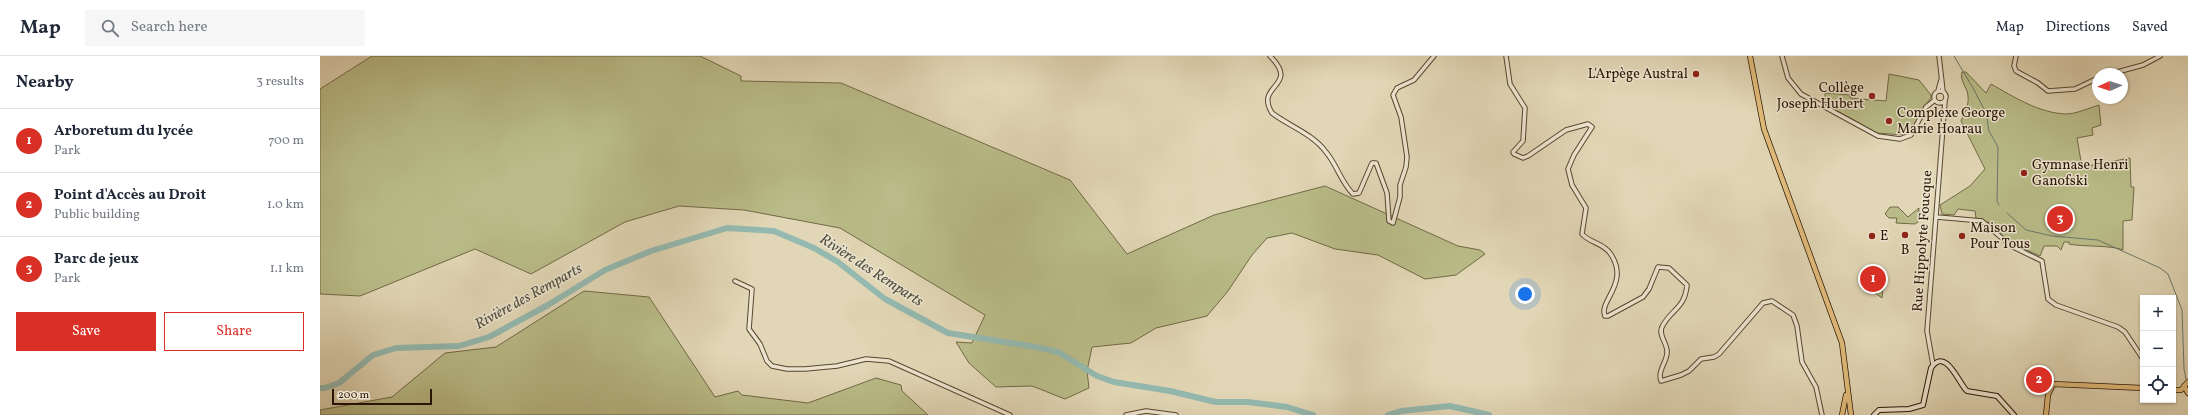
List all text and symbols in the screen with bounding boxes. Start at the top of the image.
search box [85,10,365,46]
text: Map [20,15,61,41]
icon: search [99,17,121,39]
text: Search here [131,17,208,38]
text: Map [1996,18,2024,37]
text: Directions [2046,18,2110,37]
text: Saved [2132,18,2168,37]
place label: L'Arpège Austral [1588,65,1688,84]
north arrow [2092,68,2128,104]
marker: L'Arpège Austral [1691,69,1701,79]
text: Nearby [16,71,74,94]
text: 3 results [256,73,304,91]
place label: Collège Joseph Hubert [1777,79,1864,114]
marker: Collège Joseph Hubert [1867,91,1877,101]
place label: Complexe George Marie Hoarau [1897,104,2005,139]
marker: Complexe George Marie Hoarau [1884,116,1894,126]
text: Arboretum du lycée [54,121,193,142]
text: 1 [26,132,32,150]
text: 700 m [268,132,304,150]
text: Park [54,142,81,160]
place label: Gymnase Henri Ganofski [2032,156,2129,191]
marker: Gymnase Henri Ganofski [2019,168,2029,178]
street label: Rue Hippolyte Foucque [1909,169,1937,312]
text: Point d'Accès au Droit [54,185,206,206]
text: 2 [26,196,32,214]
text: 1.0 km [267,196,304,214]
pin: 3 [2047,204,2073,234]
text: Public building [54,206,140,224]
place label: Maison Pour Tous [1970,219,2030,254]
place label: E [1880,227,1888,246]
water label: Rivière des Remparts [815,230,927,313]
marker: B [1900,230,1910,240]
marker: E [1867,231,1877,241]
marker: Maison Pour Tous [1957,231,1967,241]
place label: B [1901,241,1909,260]
text: Parc de jeux [54,249,139,270]
water label: Rivière des Remparts [471,258,587,335]
text: 3 [26,260,32,278]
text: 1.1 km [270,260,304,278]
pin: 1 [1860,264,1886,294]
text: Park [54,270,81,288]
your location [1515,284,1535,304]
map controls [2140,295,2176,403]
button: + [2140,295,2176,331]
button: Save [16,312,156,351]
button: Share [164,312,304,351]
button: − [2140,331,2176,367]
pin: 2 [2026,365,2052,395]
button: locate [2140,367,2176,403]
scale bar [332,387,432,406]
text: 200 m [338,388,369,403]

